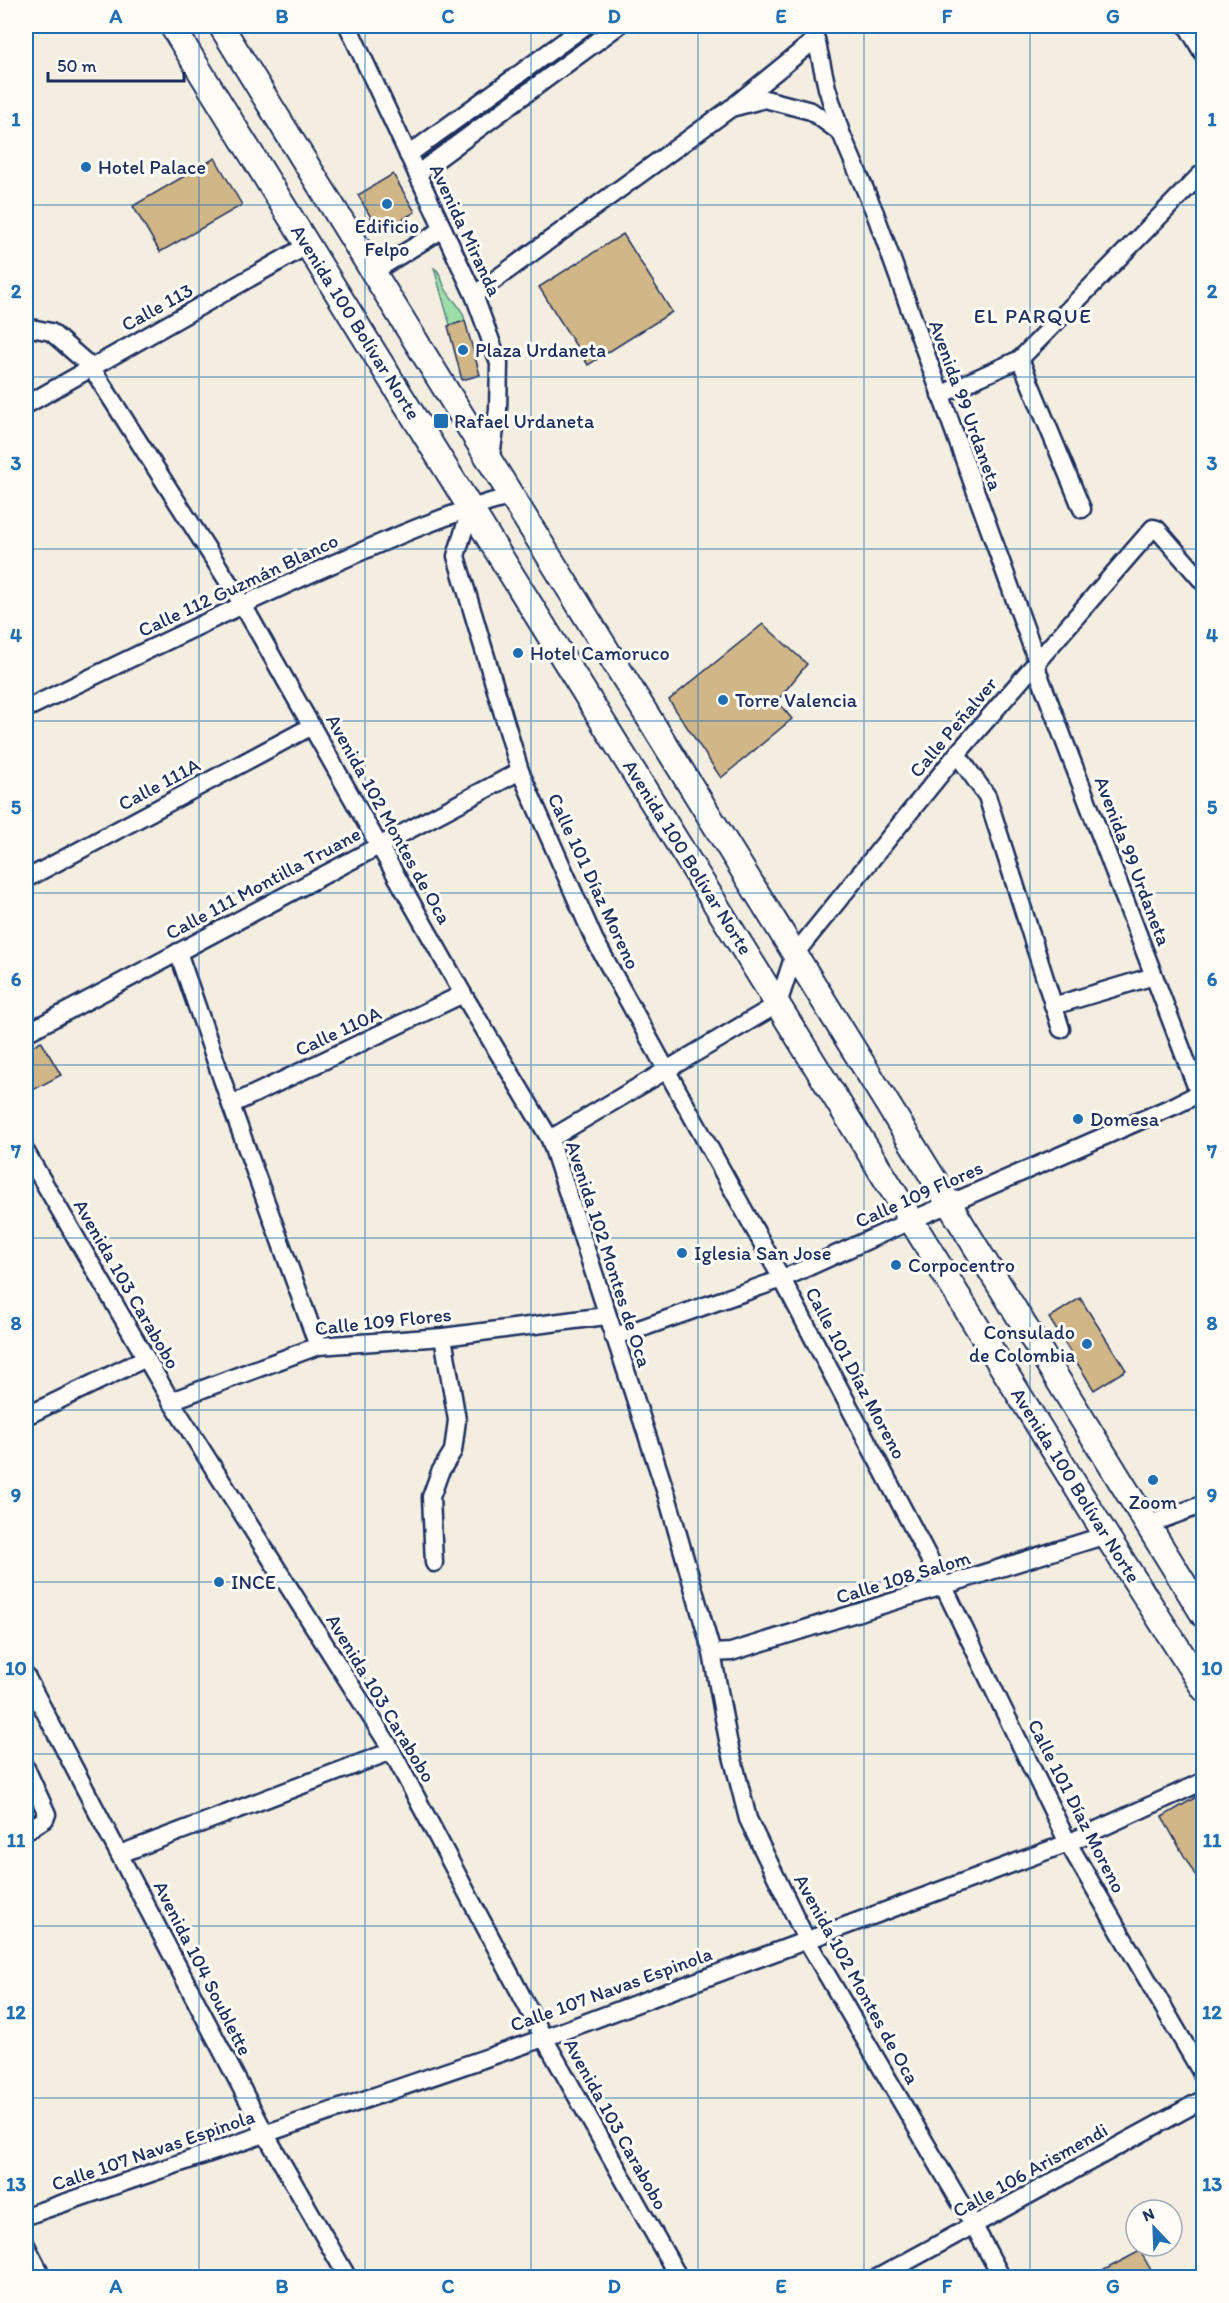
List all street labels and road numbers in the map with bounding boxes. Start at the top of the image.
street label: Avenida Miranda [425,160,507,301]
street label: Avenida 100 Bolívar Norte [286,220,426,424]
street label: Calle 113 [117,278,197,336]
street label: Avenida 99 Urdaneta [924,317,1008,494]
street label: Calle 112 Guzmán Blanco [134,528,342,642]
street label: Calle Peñalver [904,672,1002,782]
street label: Avenida 102 Montes de Oca [321,710,457,929]
street label: Calle 111A [114,752,204,816]
street label: Avenida 100 Bolívar Norte [618,755,758,959]
street label: Avenida 99 Urdaneta [1090,773,1177,950]
street label: Calle 101 Díaz Moreno [543,789,645,973]
street label: Calle 111 Montilla Truane [161,821,365,945]
street label: Calle 110A [291,1001,385,1061]
street label: Avenida 102 Montes de Oca [561,1138,657,1371]
street label: Calle 109 Flores [851,1155,987,1233]
street label: Avenida 103 Carabobo [69,1195,185,1373]
street label: Calle 101 Díaz Moreno [800,1283,912,1463]
street label: Calle 109 Flores [313,1302,453,1340]
street label: Avenida 100 Bolívar Norte [1006,1383,1146,1587]
street label: Calle 108 Salom [833,1545,973,1609]
street label: Avenida 103 Carabobo [321,1609,441,1787]
street label: Calle 101 Díaz Moreno [1023,1715,1131,1897]
street label: Avenida 102 Montes de Oca [789,1870,925,2089]
street label: Avenida 104 Soublette [149,1877,257,2059]
street label: Calle 107 Navas Espinola [507,1941,715,2037]
street label: Avenida 103 Carabobo [559,2034,673,2214]
street label: Calle 107 Navas Espinola [48,2104,258,2196]
street label: Calle 106 Arismendi [948,2117,1112,2223]

